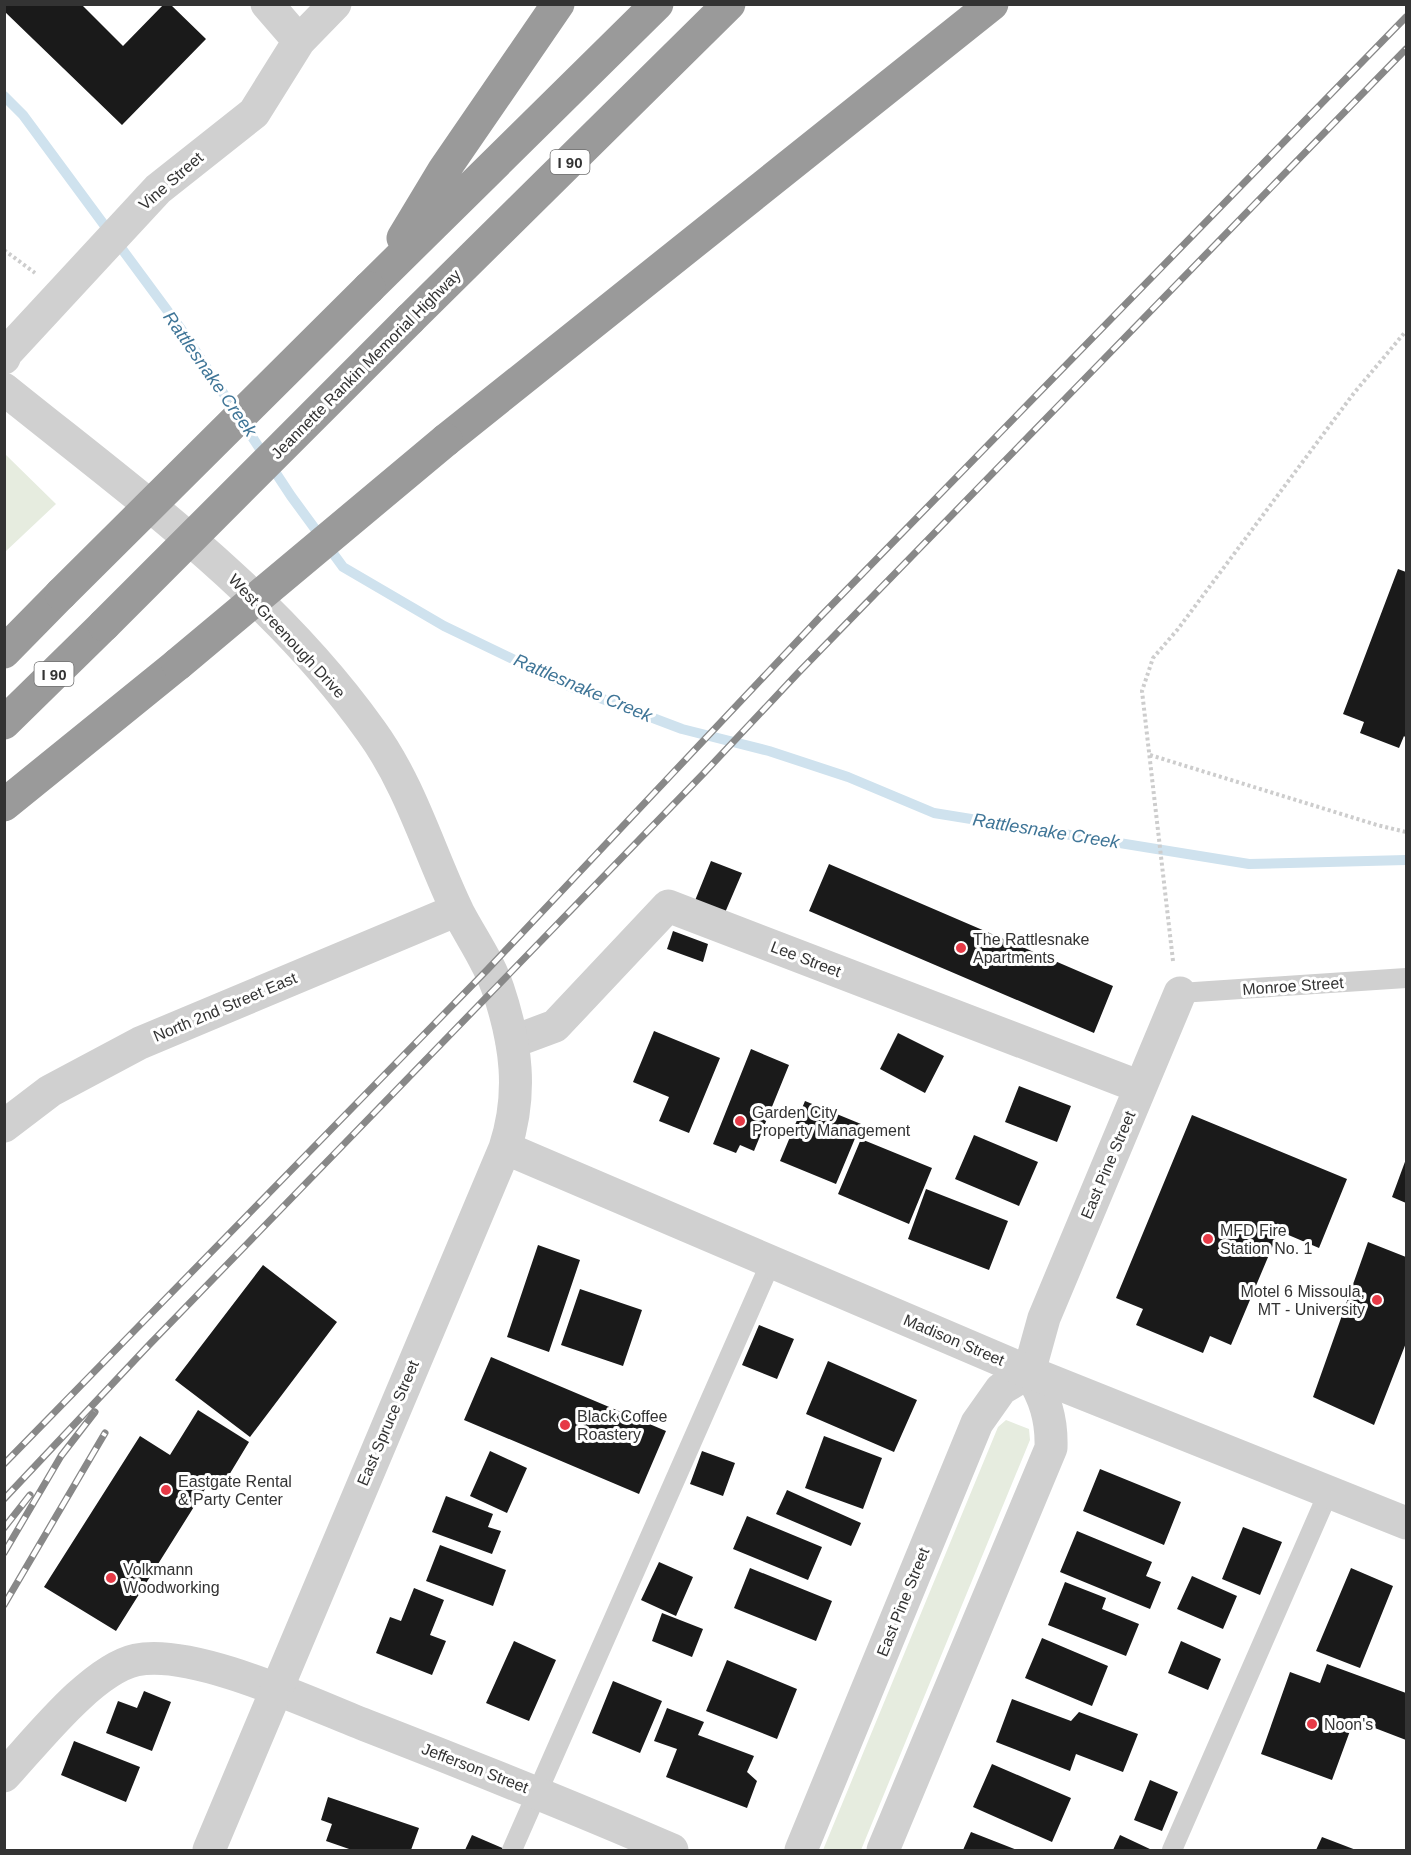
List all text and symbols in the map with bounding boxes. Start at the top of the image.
street label: Vine Street [136,148,207,213]
road number: I 90 [550,150,590,174]
street label: Jeannette Rankin Memorial Highway [268,266,464,462]
water label: Rattlesnake Creek [159,308,261,441]
street label: West Greenough Drive [225,571,349,701]
water label: Rattlesnake Creek [511,650,656,727]
road number: I 90 [34,662,74,686]
water label: Rattlesnake Creek [971,810,1122,853]
place label: The Rattlesnake Apartments [973,931,1090,966]
street label: Lee Street [768,938,844,980]
marker: The Rattlesnake Apartments [954,941,968,955]
street label: North 2nd Street East [151,969,300,1045]
street label: Monroe Street [1242,974,1345,998]
place label: Garden City Property Management [752,1104,911,1139]
street label: East Pine Street [1078,1108,1139,1222]
marker: Garden City Property Management [733,1114,747,1128]
place label: MFD Fire Station No. 1 [1220,1222,1313,1257]
marker: MFD Fire Station No. 1 [1201,1232,1215,1246]
place label: Motel 6 Missoula, MT - University [1241,1283,1365,1318]
marker: Motel 6 Missoula, MT - University [1370,1293,1384,1307]
street label: Madison Street [901,1311,1007,1369]
street label: East Spruce Street [354,1357,422,1488]
place label: Black Coffee Roastery [577,1408,668,1443]
marker: Black Coffee Roastery [558,1418,572,1432]
place label: Eastgate Rental & Party Center [178,1473,292,1508]
marker: Eastgate Rental & Party Center [159,1483,173,1497]
street label: East Pine Street [873,1545,933,1659]
place label: Volkmann Woodworking [123,1561,220,1596]
marker: Volkmann Woodworking [104,1571,118,1585]
place label: Noon's [1324,1716,1373,1733]
marker: Noon's [1305,1717,1319,1731]
street label: Jefferson Street [419,1740,531,1796]

